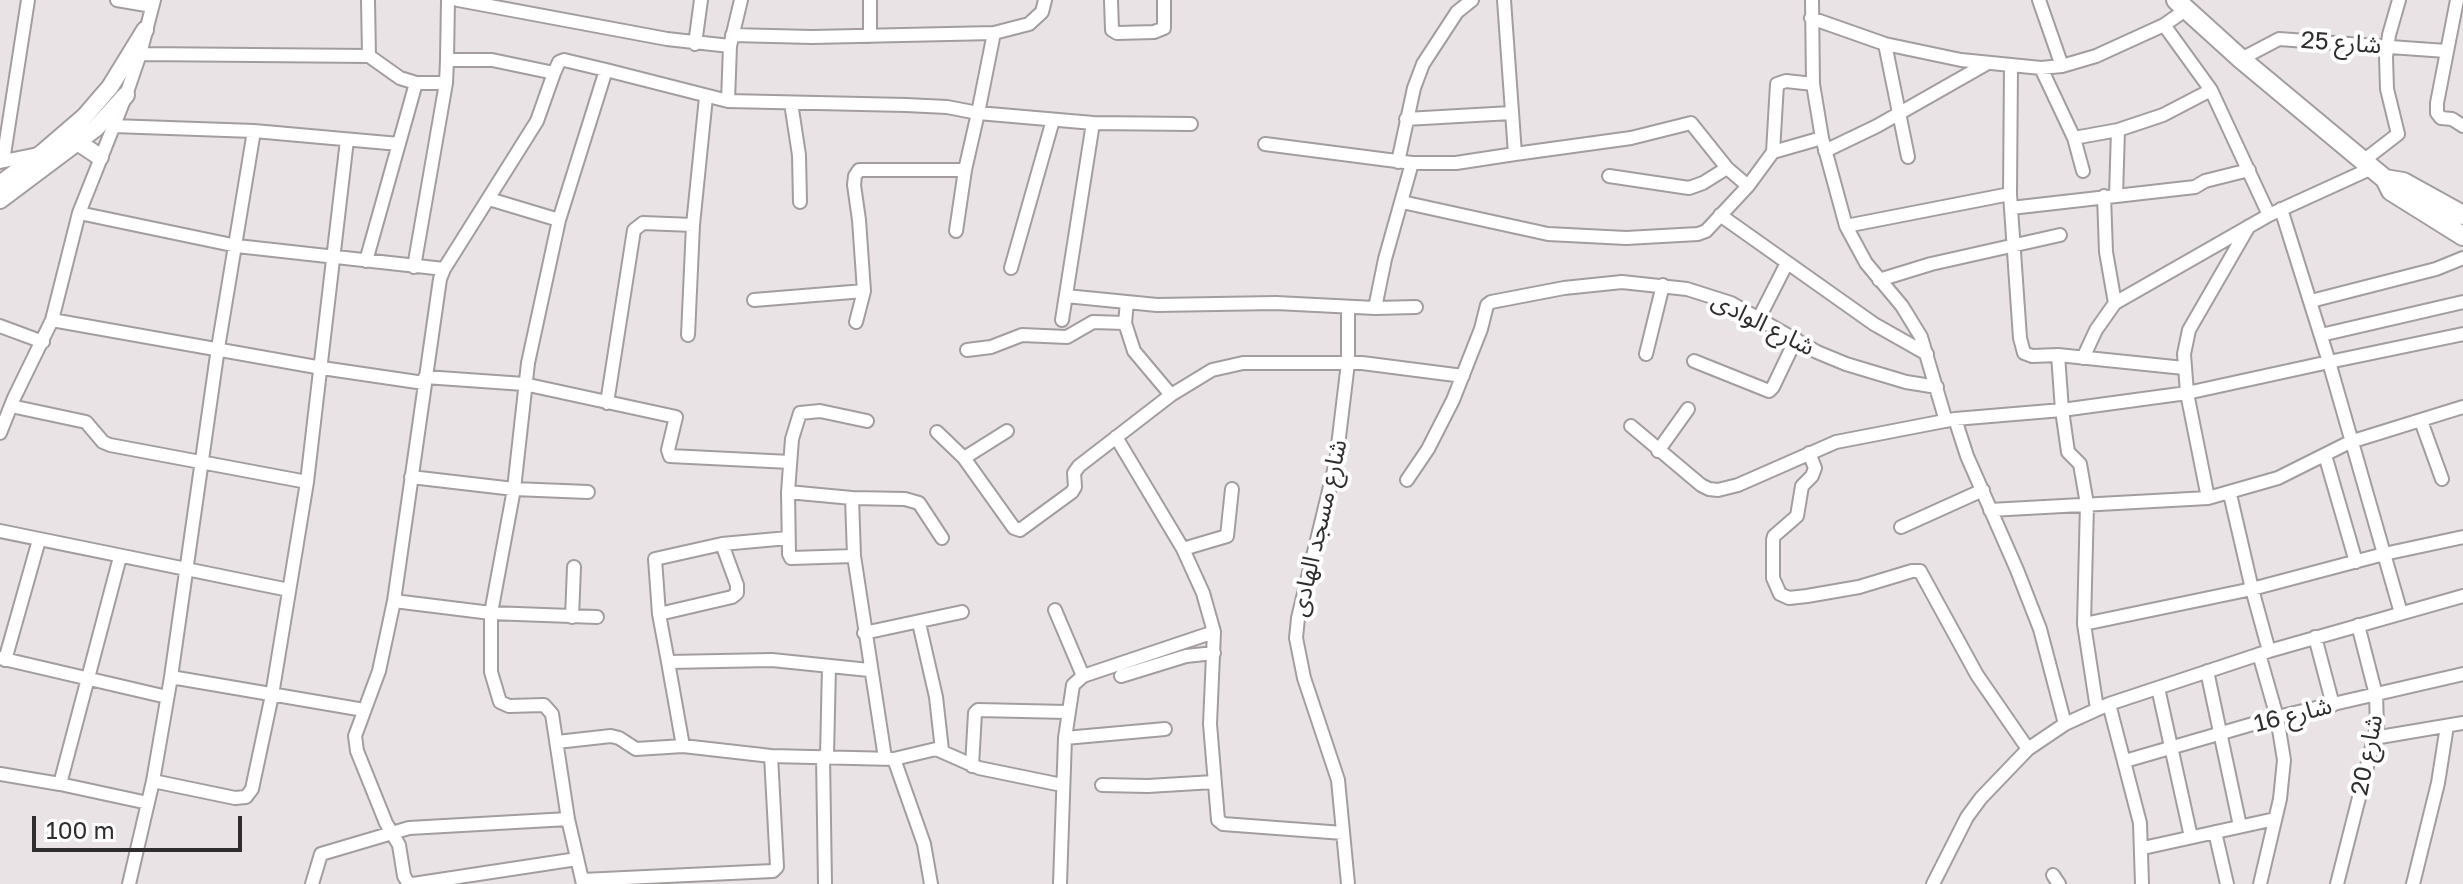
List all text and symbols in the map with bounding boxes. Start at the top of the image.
street label: شارع 25 [2300,26,2382,60]
street label: شارع الوادى [1707,286,1819,362]
street label: شارع مسجد الهادى [1285,437,1353,619]
street label: شارع 16 [2251,691,2335,739]
street label: شارع 20 [2345,712,2389,798]
scale bar [36,800,246,850]
text: 100 m [46,815,115,844]

